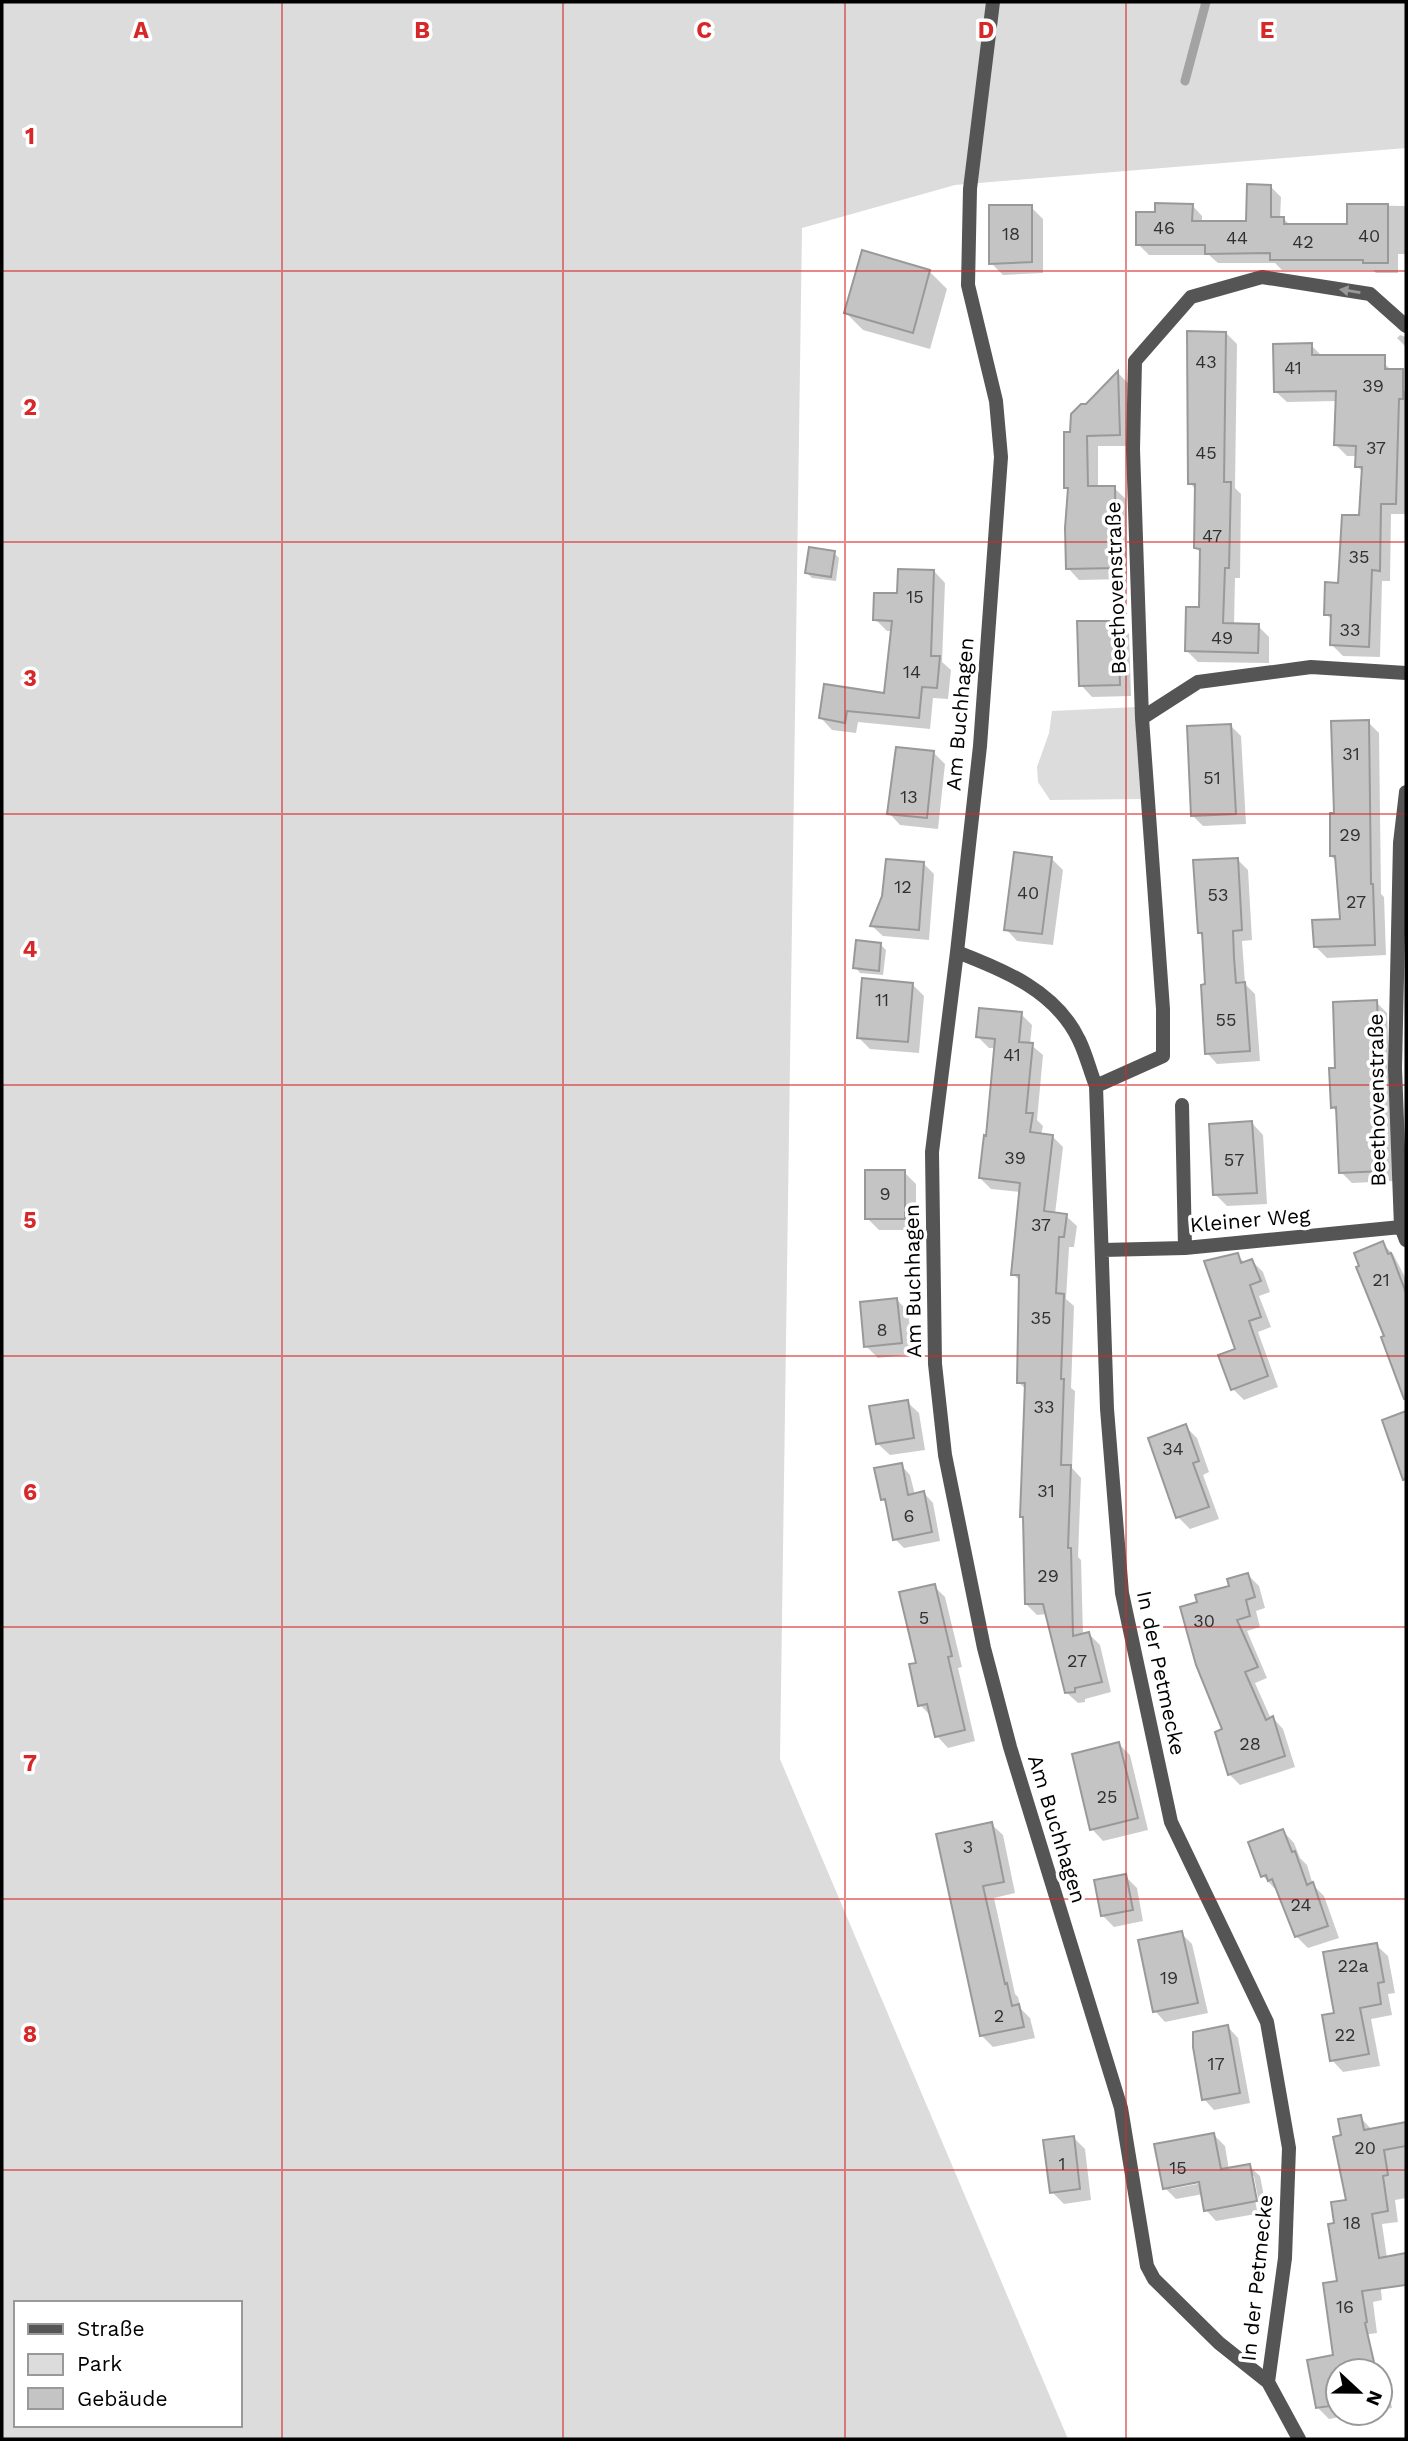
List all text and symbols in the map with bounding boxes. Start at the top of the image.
text: A [133,17,149,44]
text: B [414,17,430,44]
text: C [696,17,712,44]
text: D [978,17,994,44]
text: E [1260,17,1274,44]
text: 1 [25,123,35,150]
house number: 46 [1153,217,1175,238]
house number: 18 [1002,223,1020,244]
house number: 40 [1358,225,1380,246]
house number: 44 [1226,227,1248,248]
house number: 42 [1292,231,1314,252]
one-way arrow [1339,285,1361,296]
house number: 43 [1195,351,1217,372]
house number: 41 [1284,357,1302,378]
house number: 39 [1362,375,1384,396]
text: 2 [23,394,37,421]
house number: 37 [1366,437,1386,458]
house number: 45 [1195,442,1217,463]
street label: Beethovenstraße [1100,501,1131,675]
house number: 47 [1202,525,1222,546]
house number: 35 [1349,546,1369,567]
house number: 15 [906,586,924,607]
house number: 33 [1340,619,1361,640]
house number: 49 [1211,627,1233,648]
street label: Am Buchhagen [940,636,979,792]
house number: 14 [903,661,921,682]
text: 3 [23,665,37,692]
house number: 31 [1342,743,1360,764]
house number: 51 [1203,767,1221,788]
house number: 13 [900,786,918,807]
house number: 29 [1339,824,1361,845]
house number: 12 [894,876,912,897]
house number: 40 [1017,882,1039,903]
house number: 53 [1208,884,1228,905]
house number: 27 [1346,891,1366,912]
text: 4 [23,936,38,963]
house number: 11 [875,989,889,1010]
house number: 55 [1216,1009,1236,1030]
street label: Beethovenstraße [1362,1013,1391,1187]
house number: 41 [1003,1044,1021,1065]
house number: 39 [1004,1147,1026,1168]
house number: 57 [1224,1149,1244,1170]
house number: 9 [879,1183,891,1204]
street label: Kleiner Weg [1189,1202,1312,1237]
street label: Am Buchhagen [899,1204,926,1358]
text: 5 [23,1207,37,1234]
house number: 37 [1031,1214,1051,1235]
house number: 21 [1372,1269,1390,1290]
house number: 35 [1031,1307,1051,1328]
house number: 8 [876,1319,888,1340]
house number: 33 [1034,1396,1055,1417]
house number: 34 [1162,1438,1184,1459]
text: 6 [23,1479,37,1506]
house number: 31 [1037,1480,1055,1501]
house number: 6 [904,1505,914,1526]
house number: 29 [1037,1565,1059,1586]
street label: In der Petmecke [1132,1588,1191,1757]
house number: 5 [919,1607,929,1628]
house number: 30 [1193,1610,1215,1631]
house number: 27 [1067,1650,1087,1671]
house number: 28 [1239,1733,1261,1754]
text: 7 [23,1750,37,1777]
street label: Am Buchhagen [1023,1752,1092,1906]
house number: 25 [1097,1786,1117,1807]
house number: 3 [963,1836,973,1857]
house number: 24 [1291,1894,1311,1915]
house number: 22a [1337,1955,1369,1976]
house number: 19 [1160,1967,1178,1988]
house number: 2 [994,2005,1004,2026]
text: 8 [23,2021,37,2048]
house number: 22 [1335,2024,1356,2045]
house number: 17 [1207,2053,1225,2074]
house number: 20 [1354,2137,1376,2158]
house number: 1 [1058,2153,1066,2174]
house number: 15 [1169,2157,1187,2178]
street label: In der Petmecke [1235,2193,1278,2363]
house number: 18 [1343,2212,1361,2233]
house number: 16 [1336,2296,1354,2317]
legend [14,2301,242,2427]
text: Straße [77,2316,145,2341]
text: Park [77,2351,122,2376]
north arrow [1324,2357,1394,2427]
text: Gebäude [77,2386,168,2411]
text: N [1361,2387,1388,2409]

